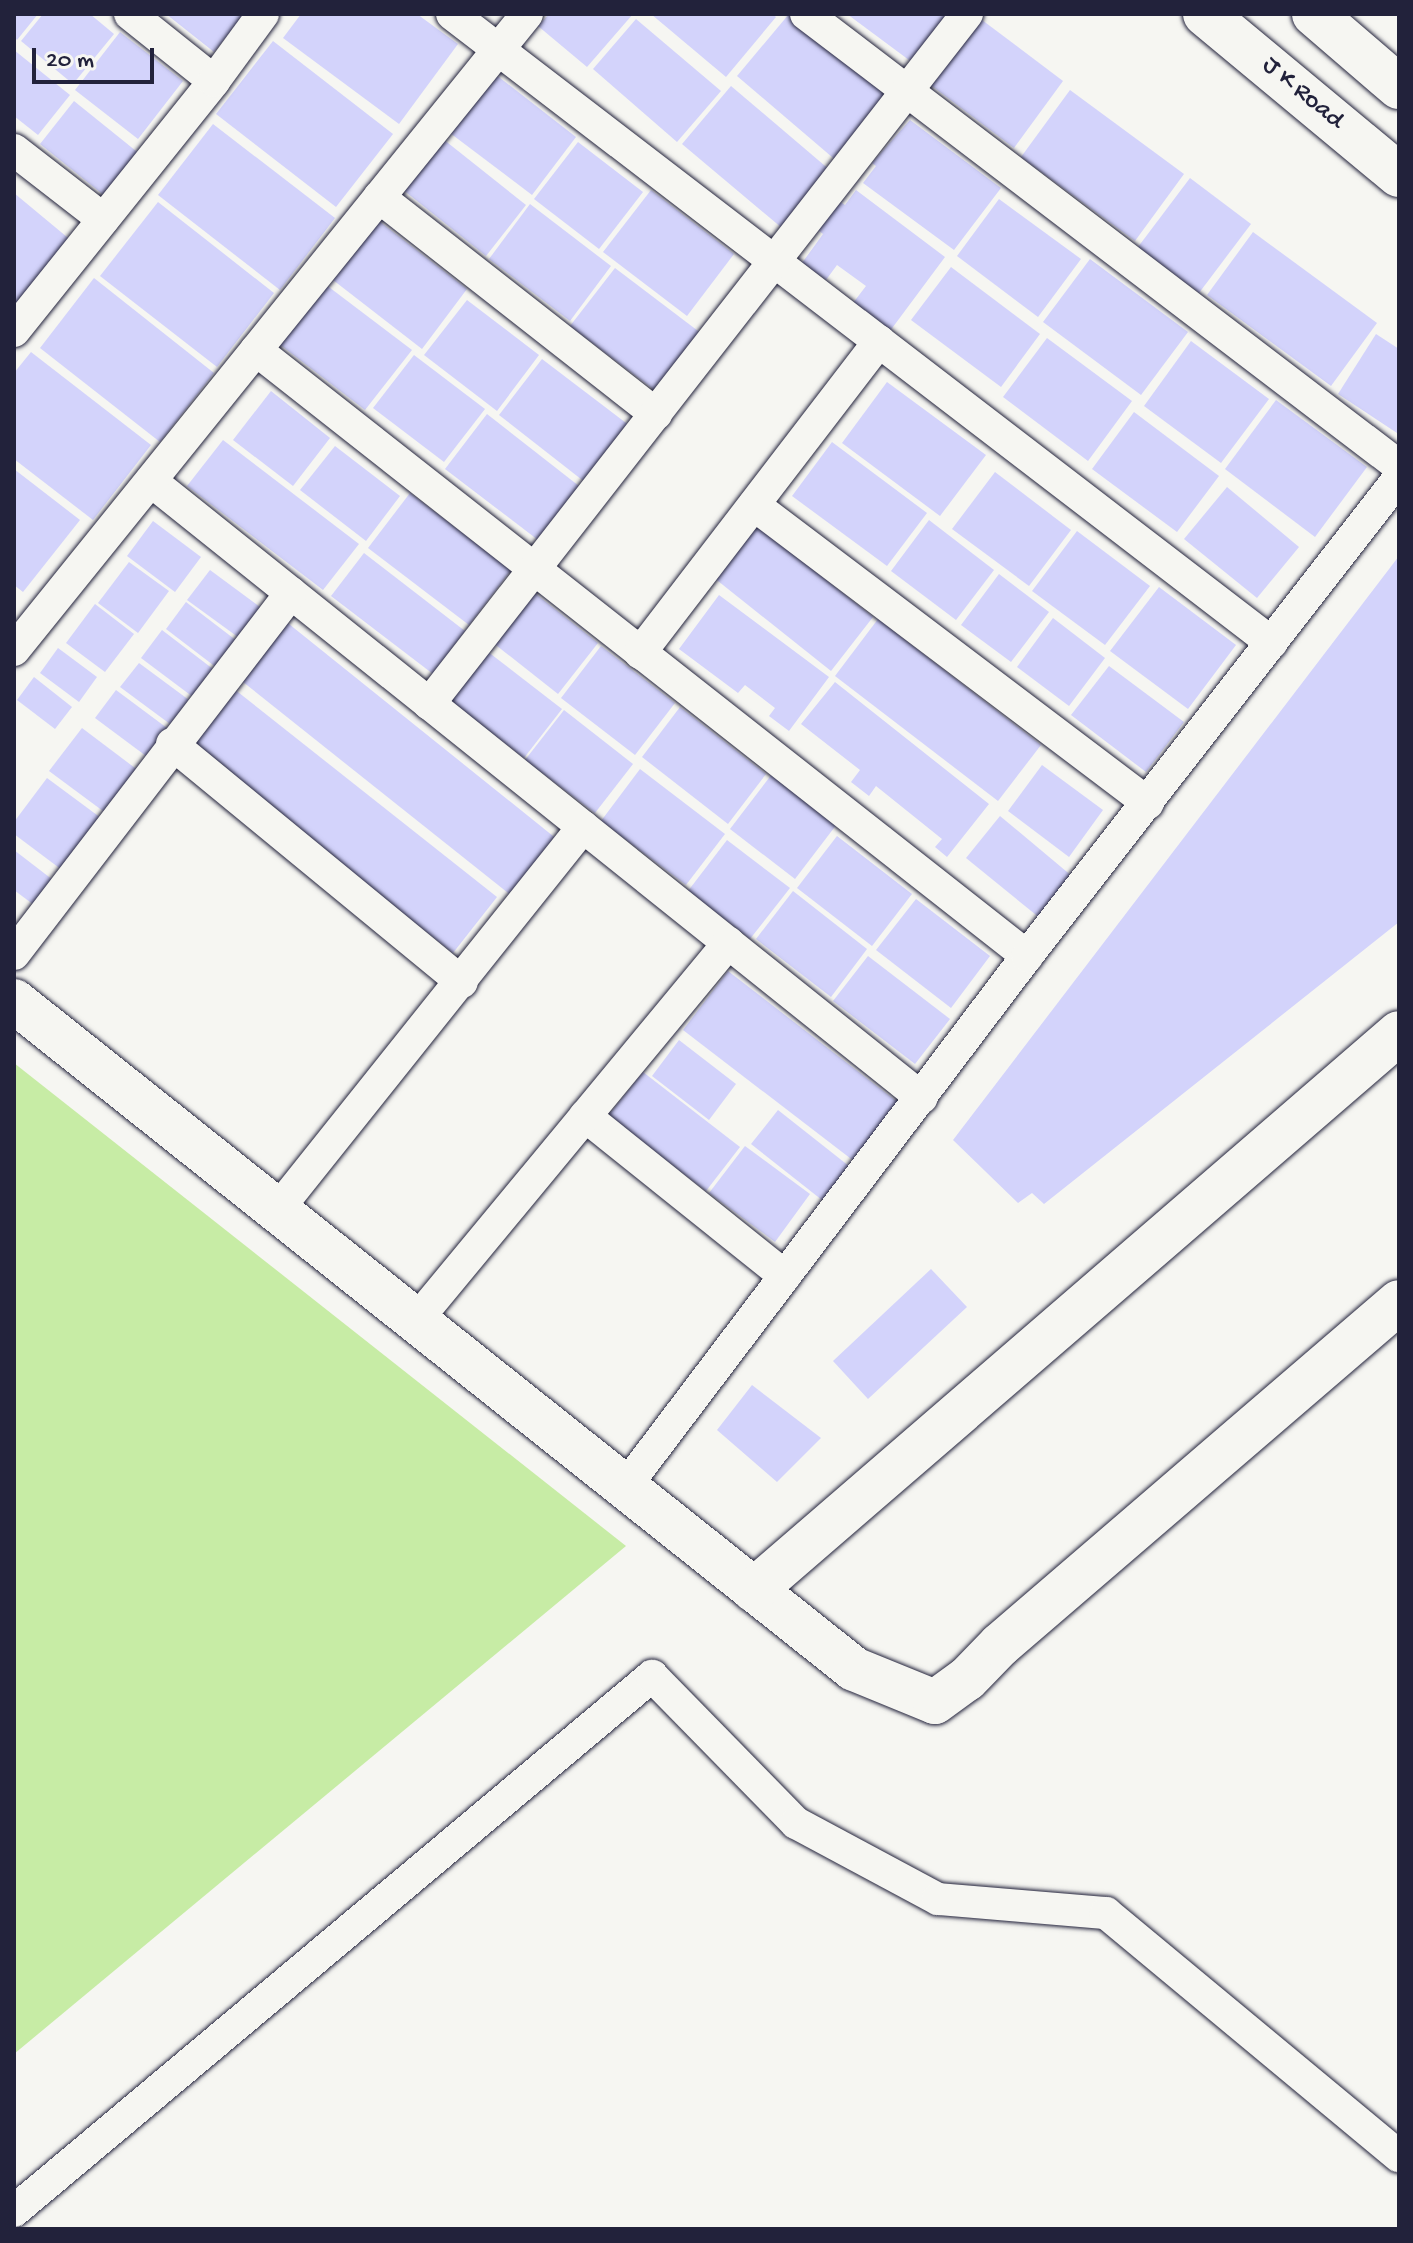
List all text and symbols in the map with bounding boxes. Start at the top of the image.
scale bar [36,32,158,82]
text: 20 m [46,47,94,76]
street label: J K Road [1255,51,1349,137]

